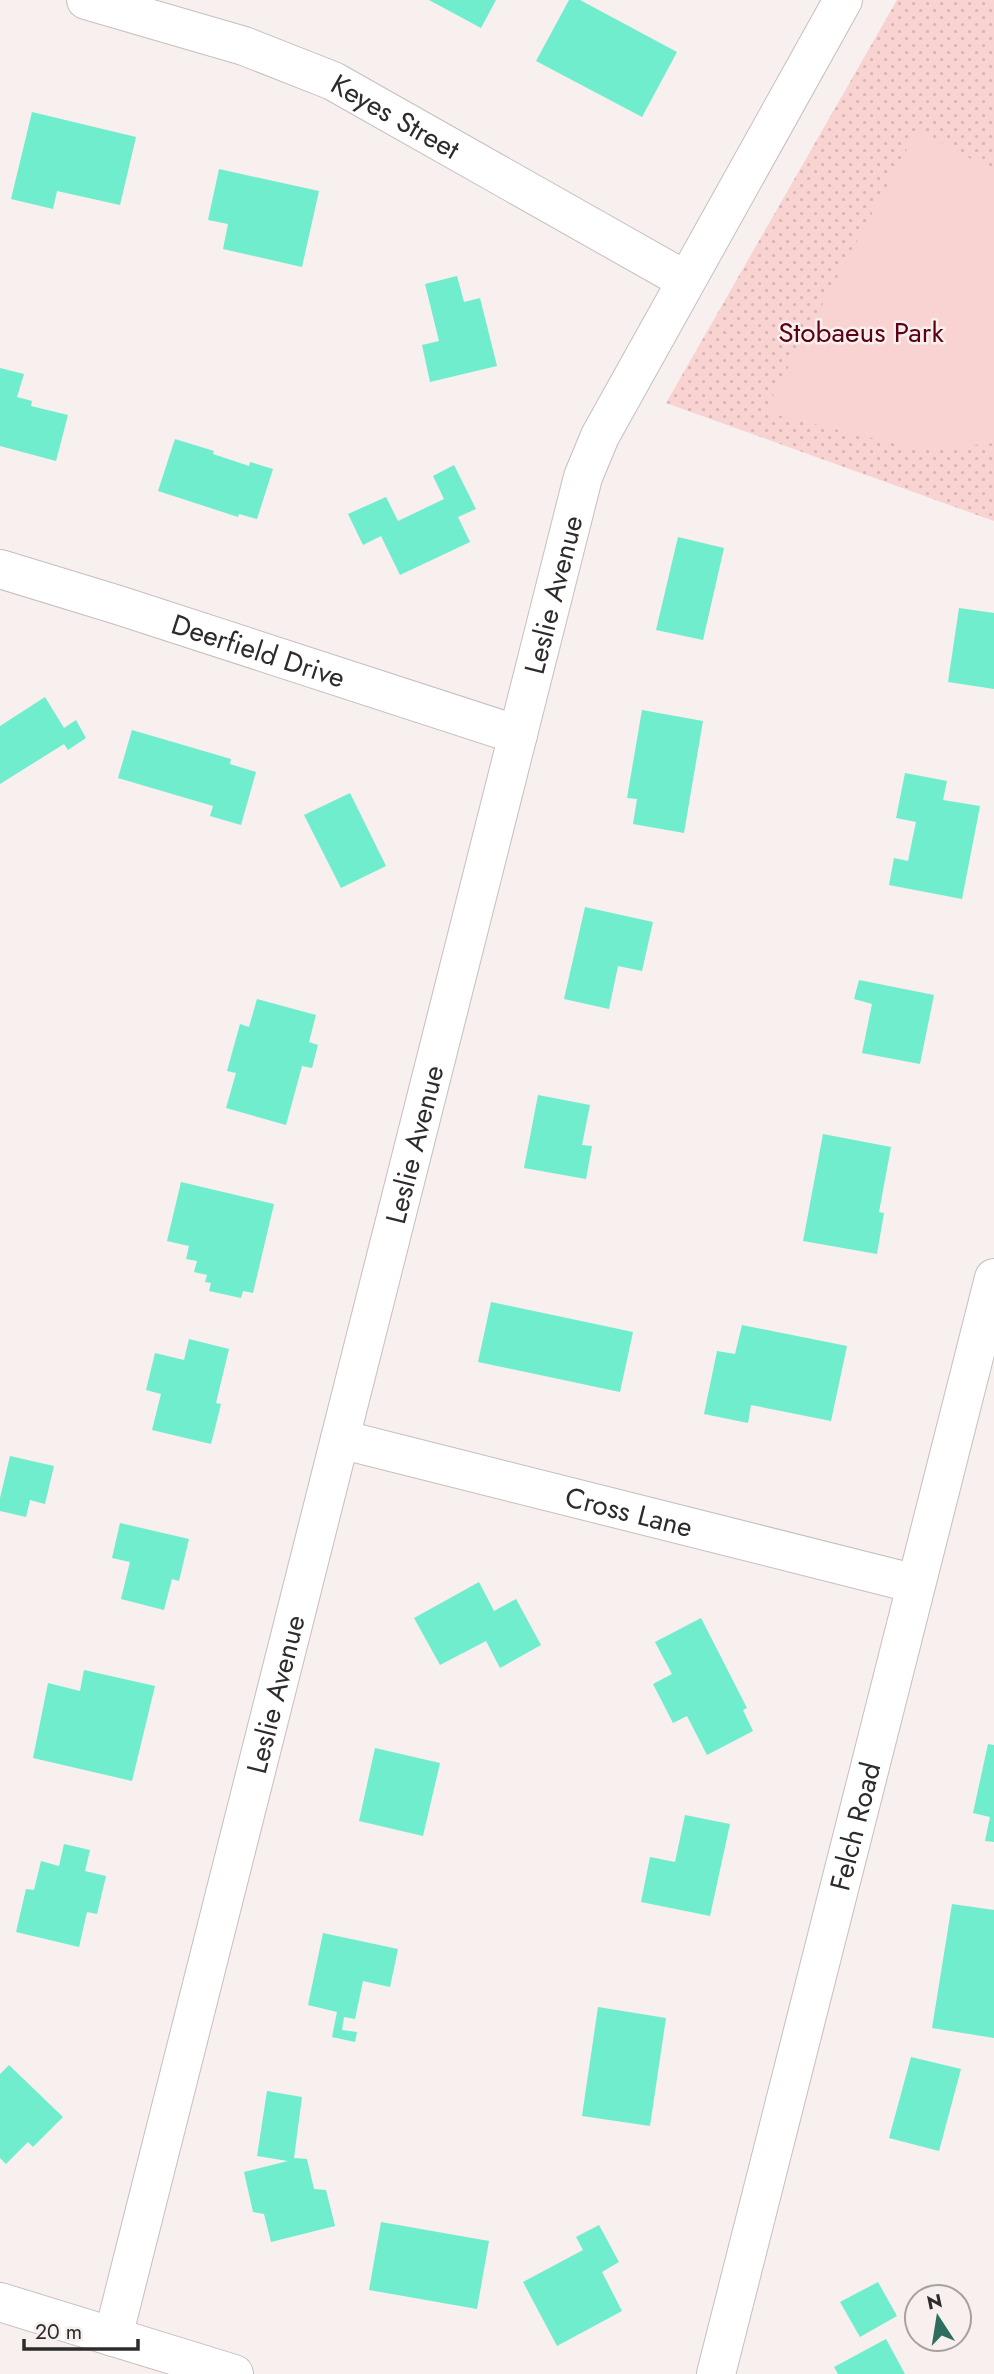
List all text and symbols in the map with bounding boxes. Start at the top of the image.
street label: Keyes Street [324,64,468,169]
park label: Stobaeus Park [778,312,944,353]
street label: Leslie Avenue [514,511,593,678]
street label: Deerfield Drive [166,603,350,698]
street label: Leslie Avenue [375,1061,454,1228]
street label: Cross Lane [561,1476,697,1547]
street label: Leslie Avenue [236,1611,315,1778]
street label: Felch Road [819,1758,891,1895]
north arrow [903,2283,973,2353]
text: N [924,2287,945,2317]
scale bar [24,2308,138,2352]
text: 20 m [35,2317,82,2347]

